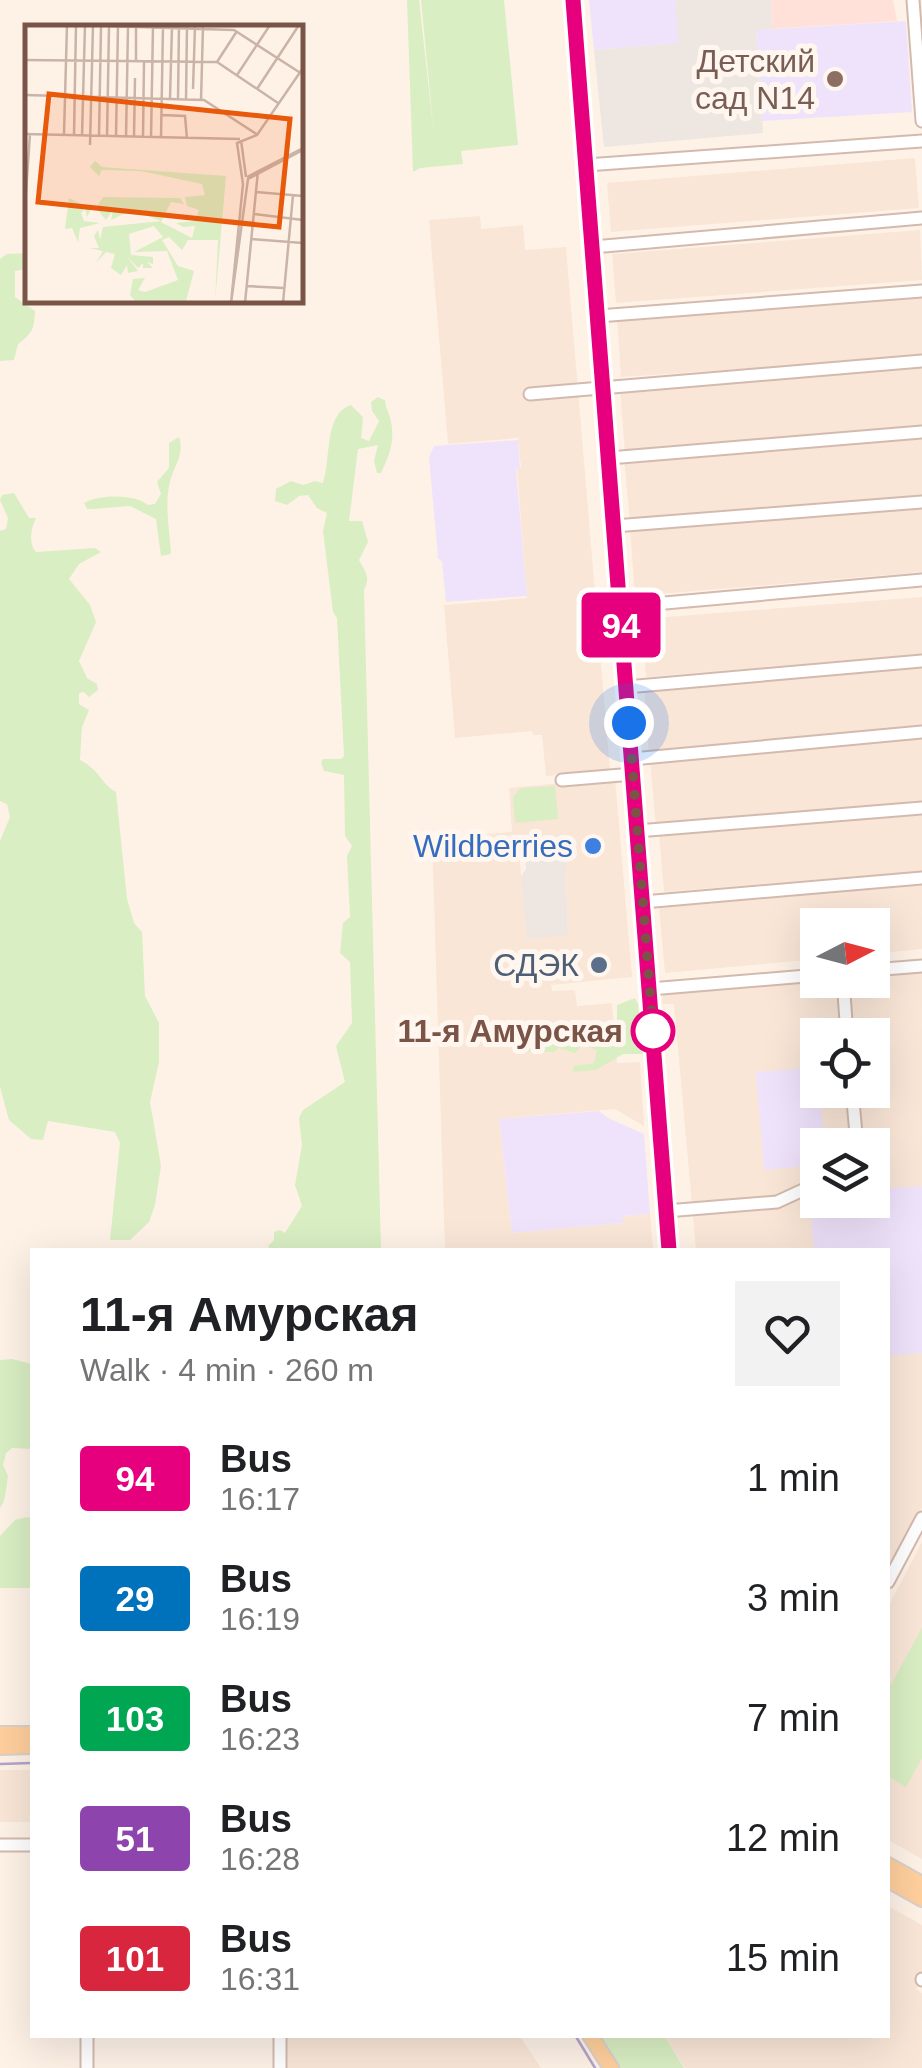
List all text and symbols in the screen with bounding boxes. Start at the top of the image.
inset map [25,25,302,302]
place label: Детский сад N14 [695,43,815,116]
marker: Детский сад N14 [824,68,846,90]
line badge: 94 [576,592,666,658]
text: 94 [602,606,640,645]
your location [604,698,654,748]
place label: Wildberries [413,828,573,864]
marker: Wildberries [582,835,604,857]
north arrow [800,908,890,998]
map controls [800,908,890,1218]
place label: СДЭК [493,947,579,983]
marker: СДЭК [588,954,610,976]
marker: 11-я Амурская [632,1010,674,1052]
place label: 11-я Амурская [397,1013,623,1049]
button: locate [800,1018,890,1108]
button: layers [800,1128,890,1218]
button: heart [735,1281,840,1386]
text: 11-я Амурская [80,1288,418,1341]
text: Walk · 4 min · 260 m [80,1352,374,1388]
text: Bus [220,1438,292,1480]
text: 1 min [747,1457,840,1499]
text: 94 [116,1459,154,1498]
text: 16:17 [220,1481,300,1517]
text: Bus [220,1558,292,1600]
text: 3 min [747,1577,840,1619]
text: 29 [116,1579,154,1618]
text: 16:19 [220,1601,300,1637]
text: Bus [220,1678,292,1720]
text: 7 min [747,1697,840,1739]
text: 103 [106,1699,164,1738]
text: 16:23 [220,1721,300,1757]
text: Bus [220,1798,292,1840]
text: 12 min [726,1817,840,1859]
text: 51 [116,1819,154,1858]
text: 16:28 [220,1841,300,1877]
text: Bus [220,1918,292,1960]
text: 15 min [726,1937,840,1979]
text: 101 [106,1939,164,1978]
text: 16:31 [220,1961,300,1997]

